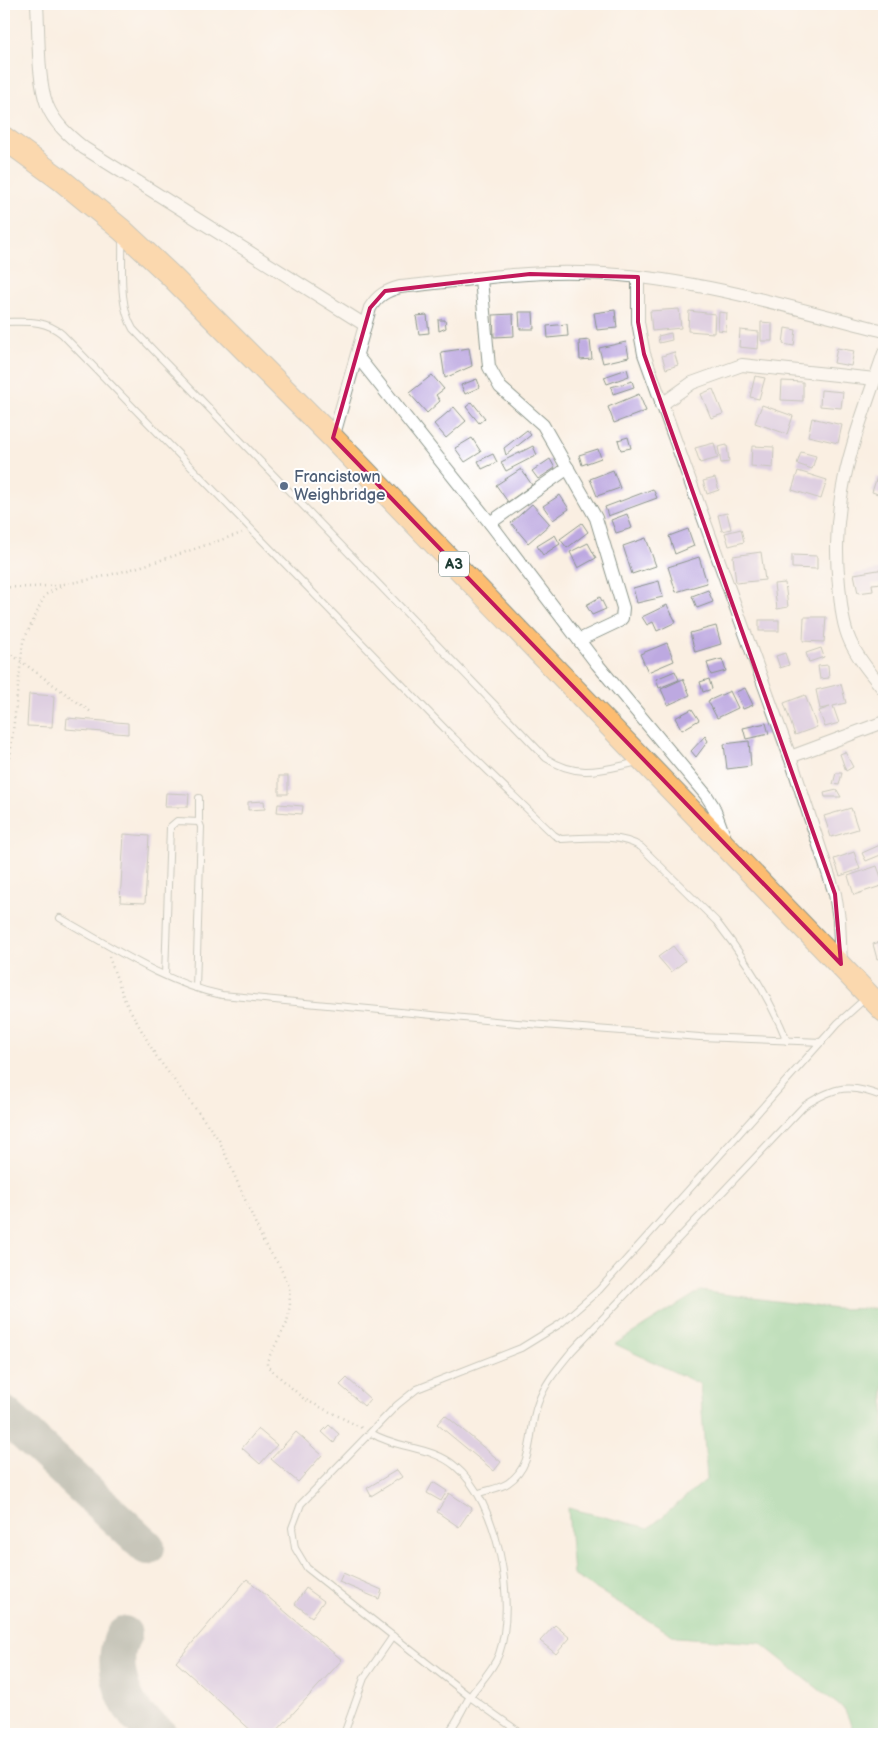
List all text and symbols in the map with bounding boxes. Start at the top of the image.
place label: Francistown Weighbridge [294,468,386,505]
marker: Francistown Weighbridge [278,480,290,492]
road number: A3 [439,552,469,576]

